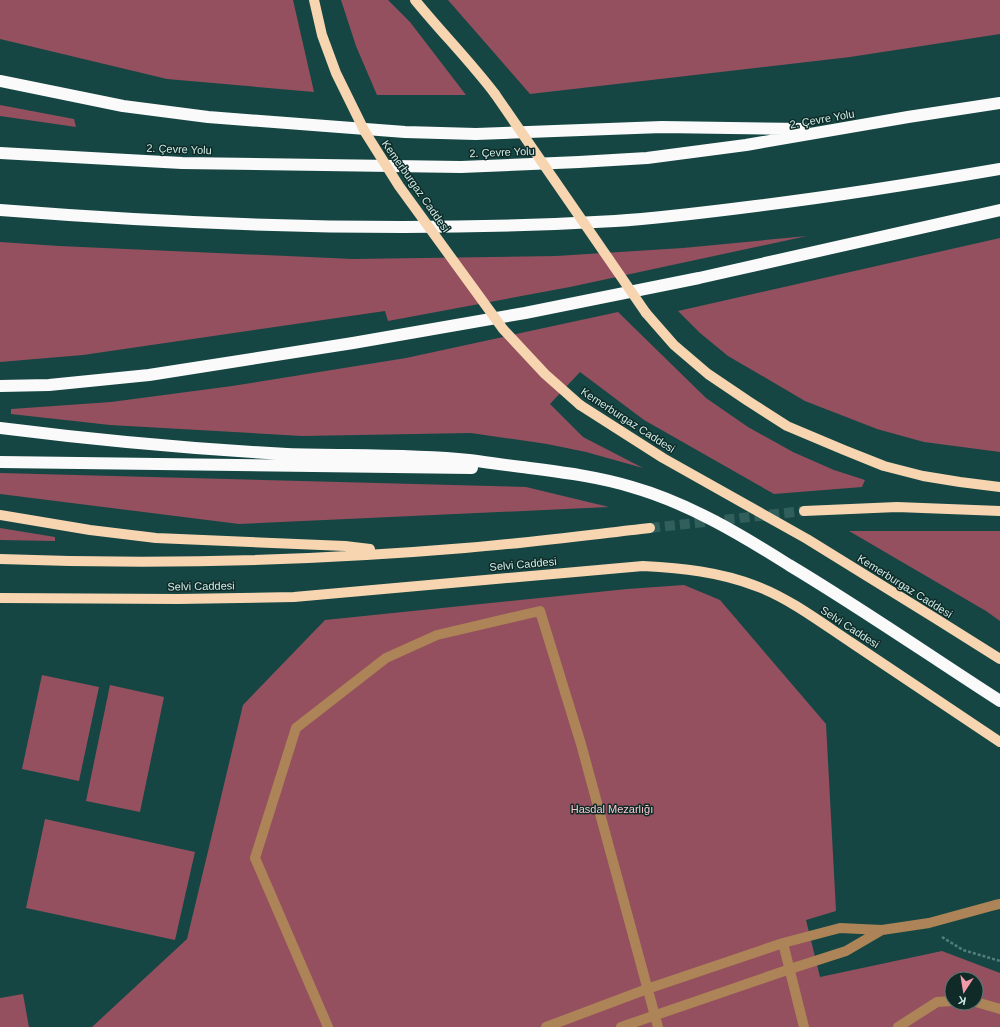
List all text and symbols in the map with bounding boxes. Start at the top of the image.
street label: 2. Çevre Yolu [789,107,855,131]
street label: Kemerburgaz Caddesi [380,138,452,234]
street label: 2. Çevre Yolu [146,142,212,156]
street label: 2. Çevre Yolu [469,145,535,159]
street label: Kemerburgaz Caddesi [579,385,677,455]
street label: Kemerburgaz Caddesi [855,552,955,620]
street label: Selvi Caddesi [489,555,557,573]
street label: Selvi Caddesi [167,579,235,593]
street label: Selvi Caddesi [819,604,881,650]
park label: Hasdal Mezarlığı [571,803,653,815]
north arrow [944,971,984,1011]
text: K [957,994,967,1007]

